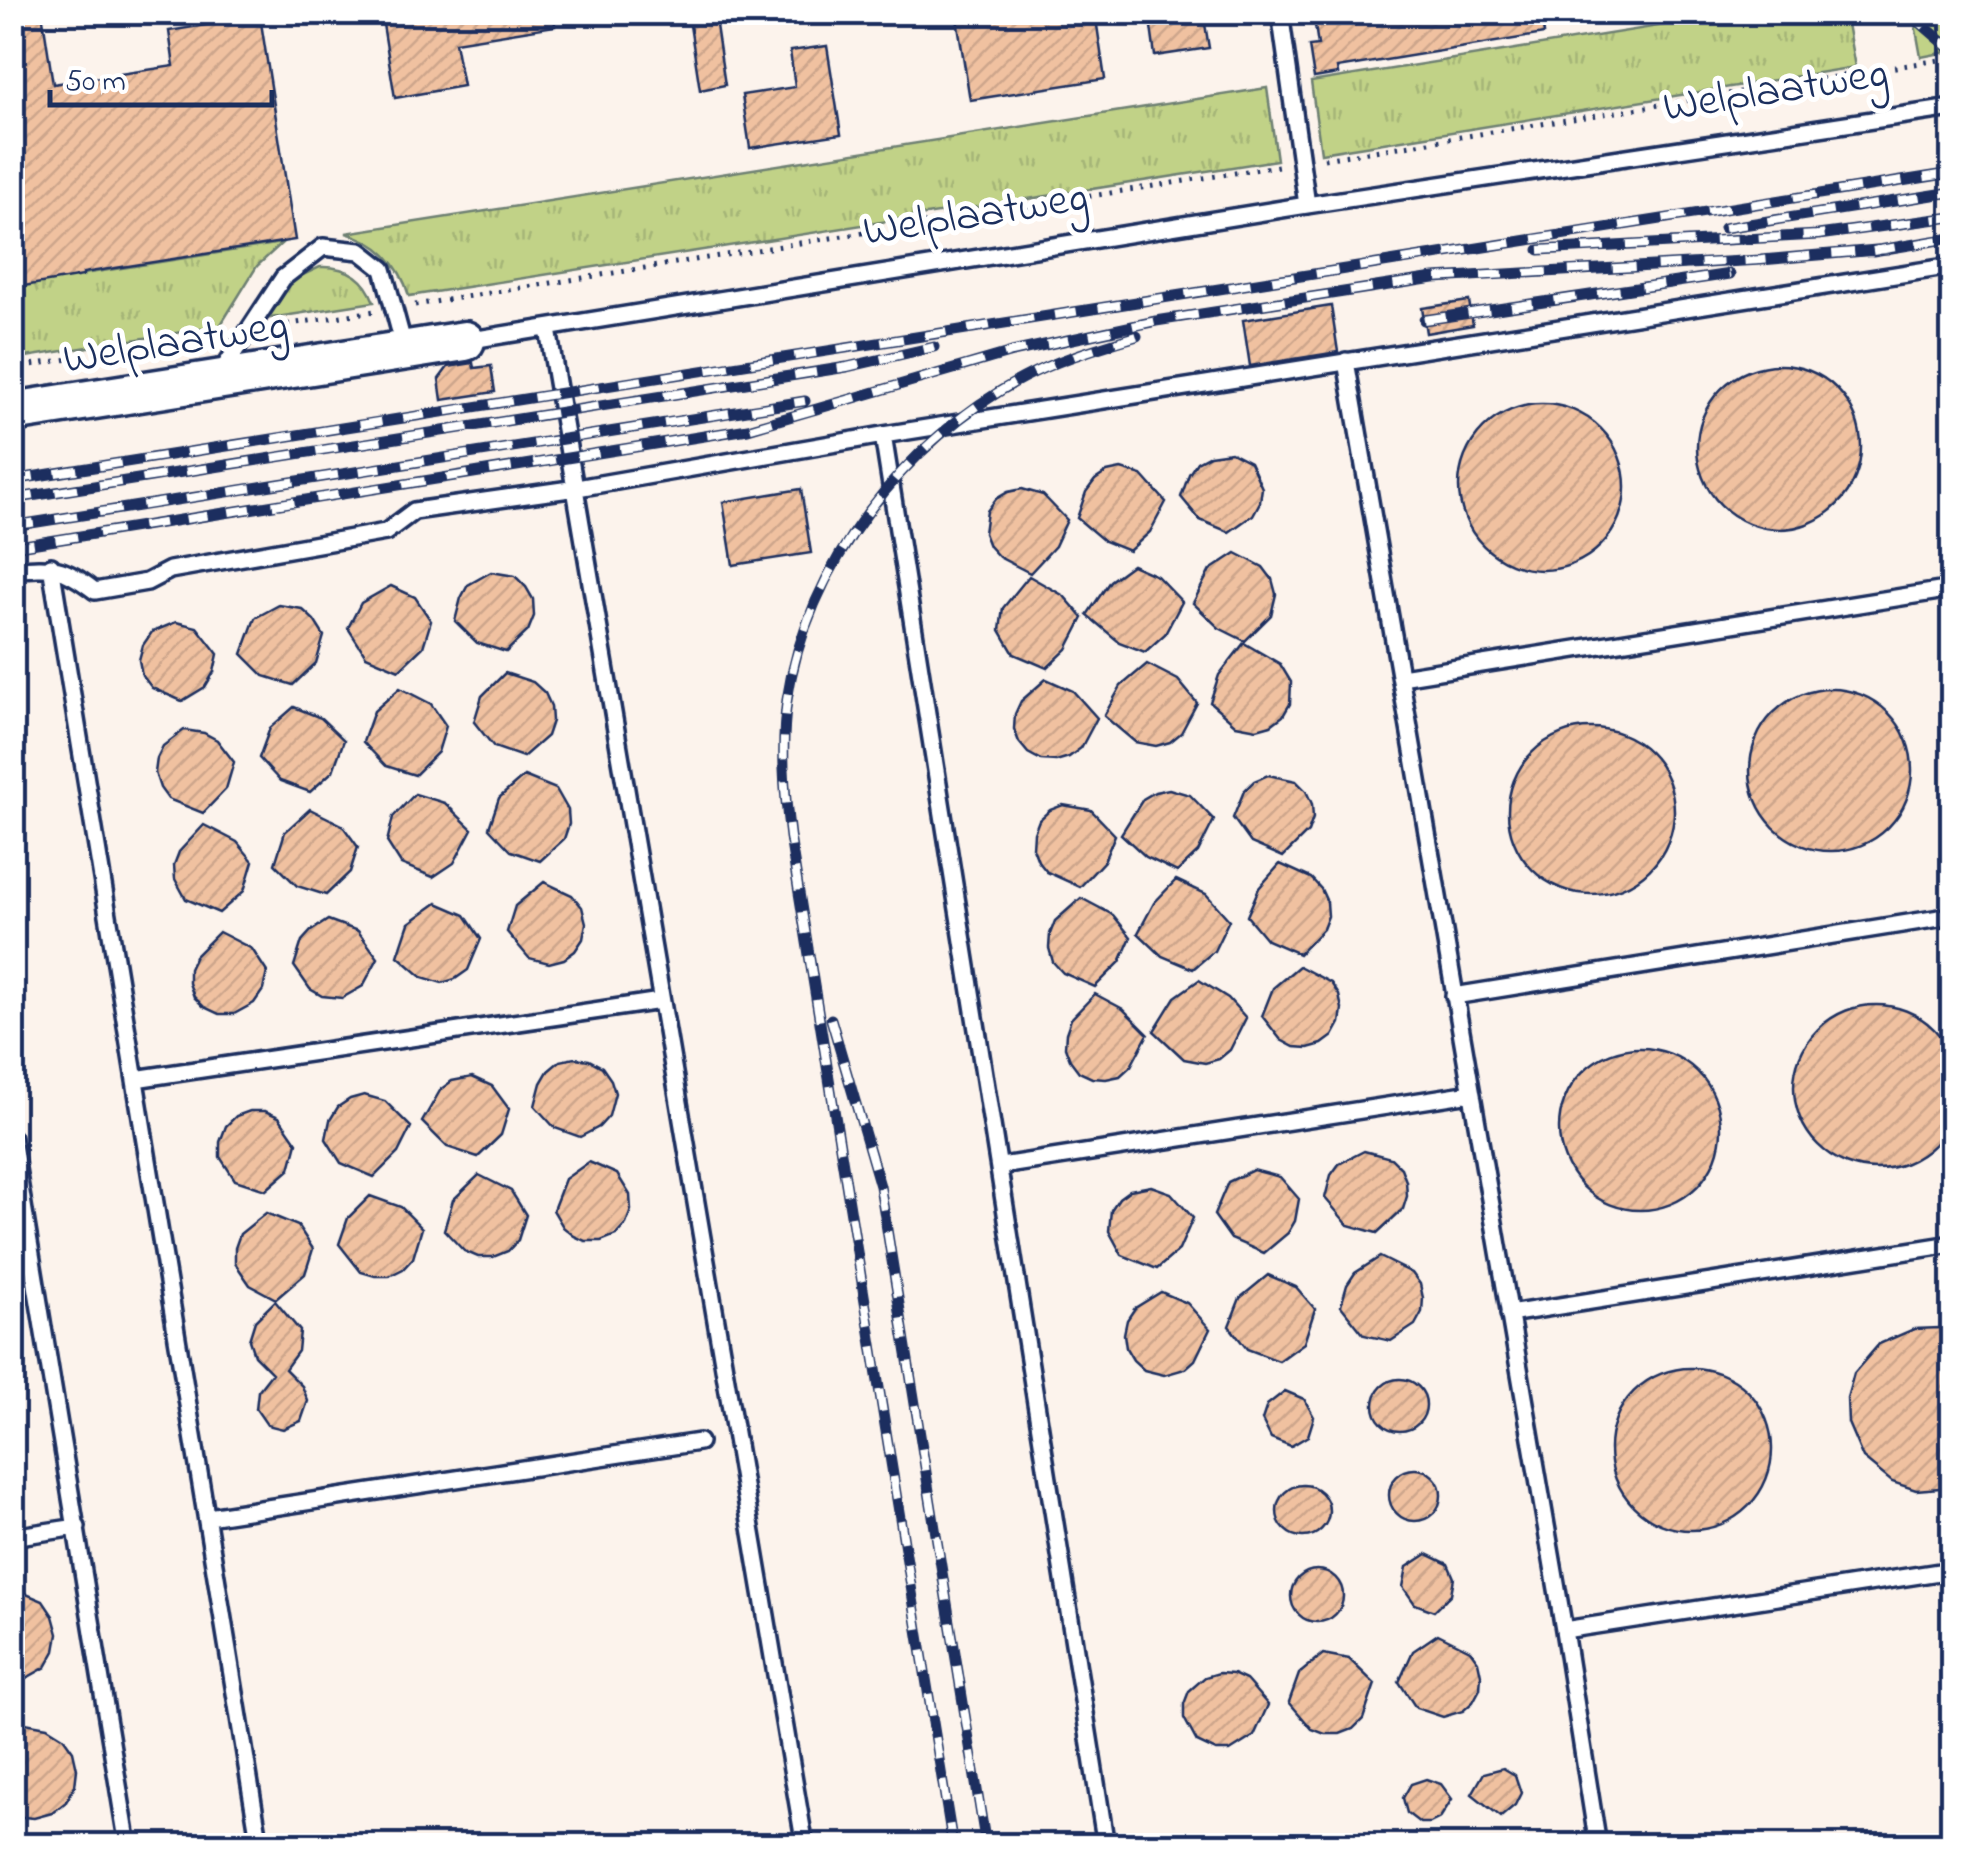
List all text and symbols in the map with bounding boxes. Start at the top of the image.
street label: Welplaatweg [1659,42,1893,143]
scale bar [50,45,272,107]
text: 50 m [65,61,126,105]
street label: Welplaatweg [859,166,1093,267]
street label: Welplaatweg [59,294,293,395]

